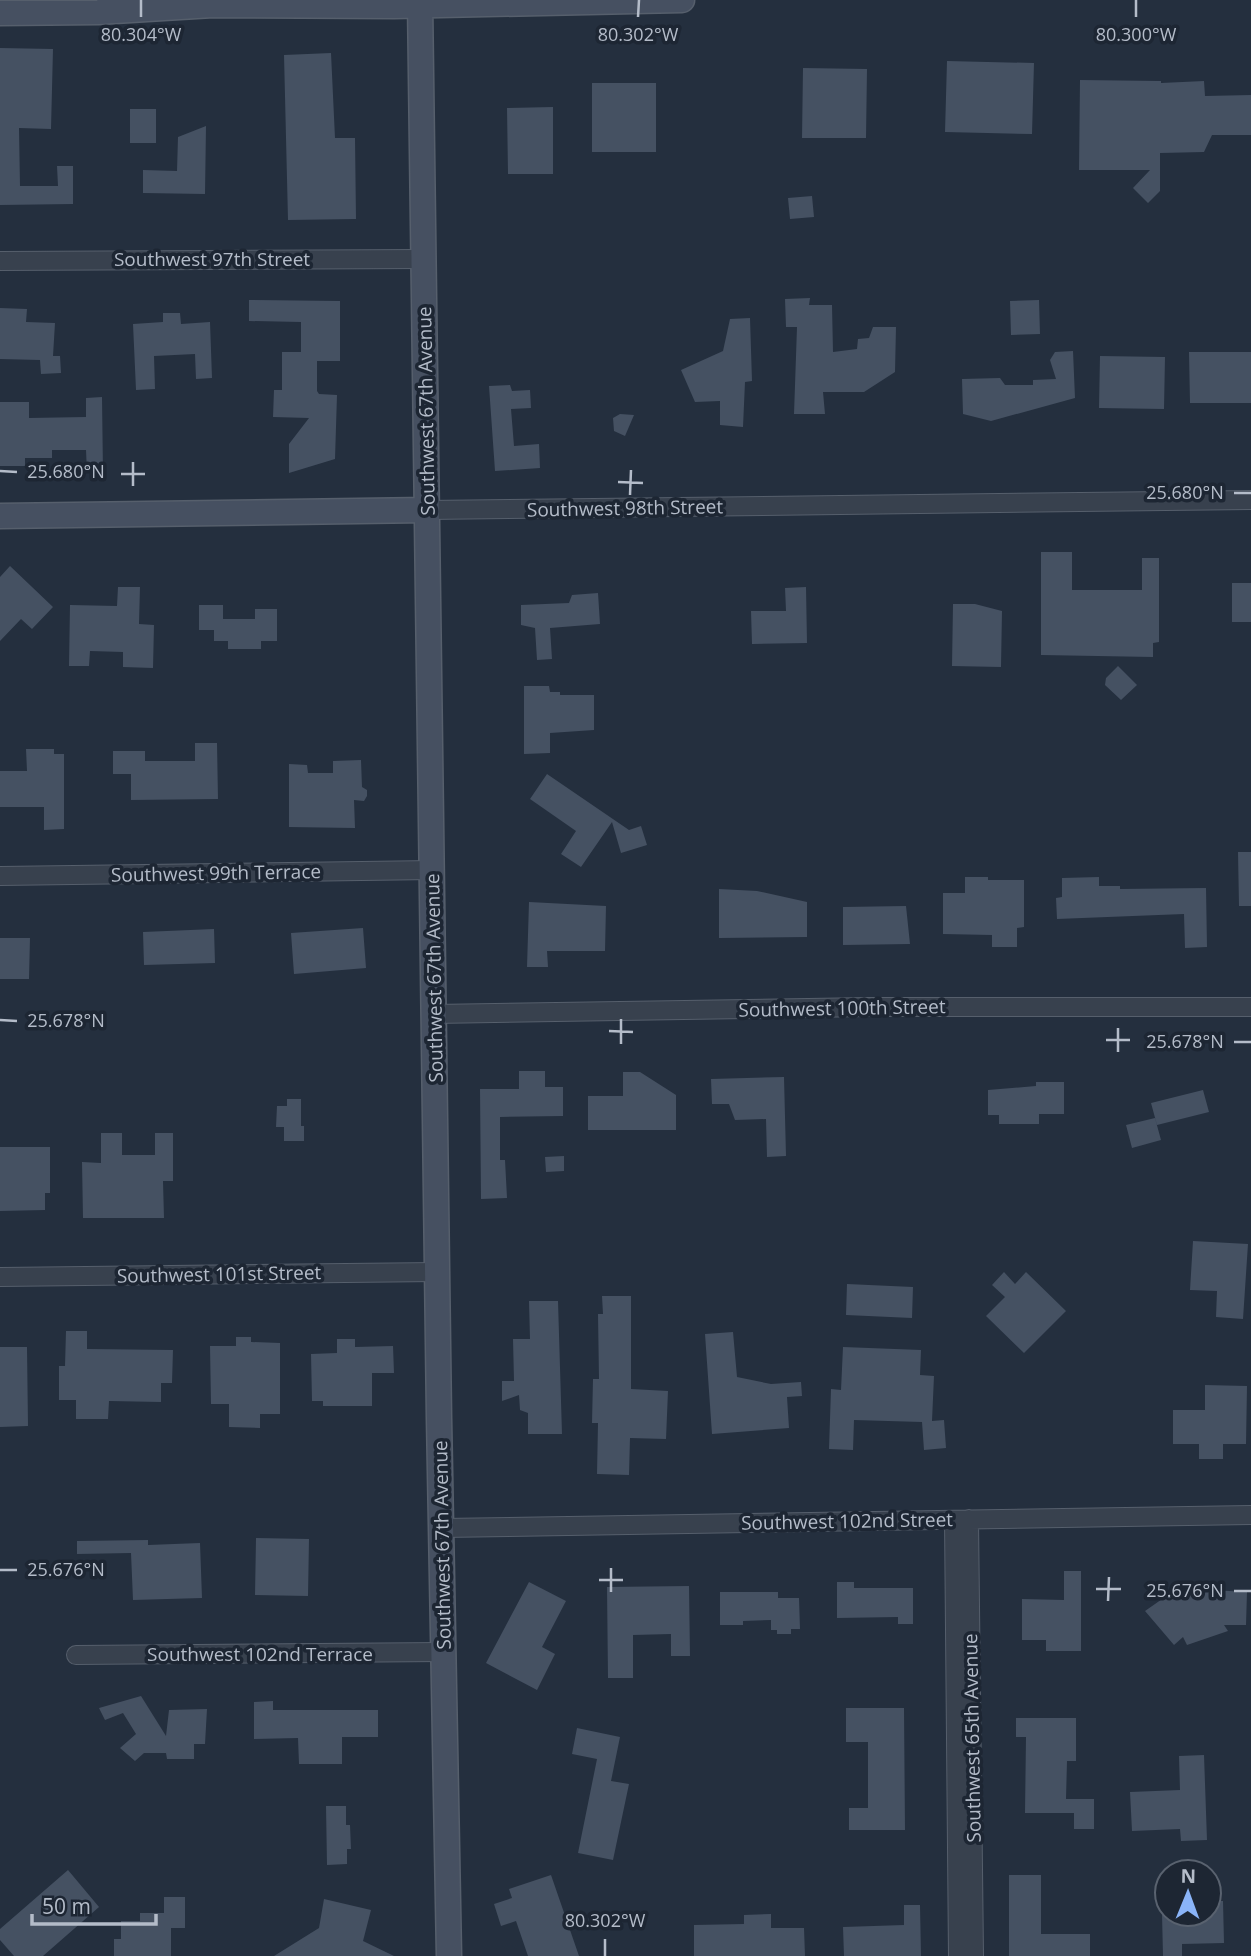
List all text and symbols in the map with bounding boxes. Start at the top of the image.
text: 80.304°W [101,22,182,46]
text: 80.302°W [598,22,679,46]
text: 80.300°W [1096,22,1177,46]
street label: Southwest 97th Street [114,246,310,272]
street label: Southwest 67th Avenue [411,306,441,516]
text: 25.680°N [27,459,105,483]
text: 25.680°N [1146,480,1224,504]
street label: Southwest 98th Street [527,493,724,523]
street label: Southwest 99th Terrace [111,858,321,888]
street label: Southwest 67th Avenue [419,873,449,1083]
street label: Southwest 100th Street [738,993,946,1023]
text: 25.678°N [27,1008,105,1032]
text: 25.678°N [1146,1029,1224,1053]
street label: Southwest 101st Street [117,1259,322,1289]
street label: Southwest 67th Avenue [427,1440,457,1650]
street label: Southwest 102nd Street [741,1506,953,1536]
text: 25.676°N [27,1557,105,1581]
text: 25.676°N [1146,1578,1224,1602]
street label: Southwest 65th Avenue [957,1633,987,1843]
street label: Southwest 102nd Terrace [147,1641,373,1667]
north arrow [1153,1858,1223,1928]
text: N [1180,1863,1196,1889]
scale bar [32,1882,156,1926]
text: 50 m [42,1892,91,1920]
text: 80.302°W [565,1908,646,1932]

